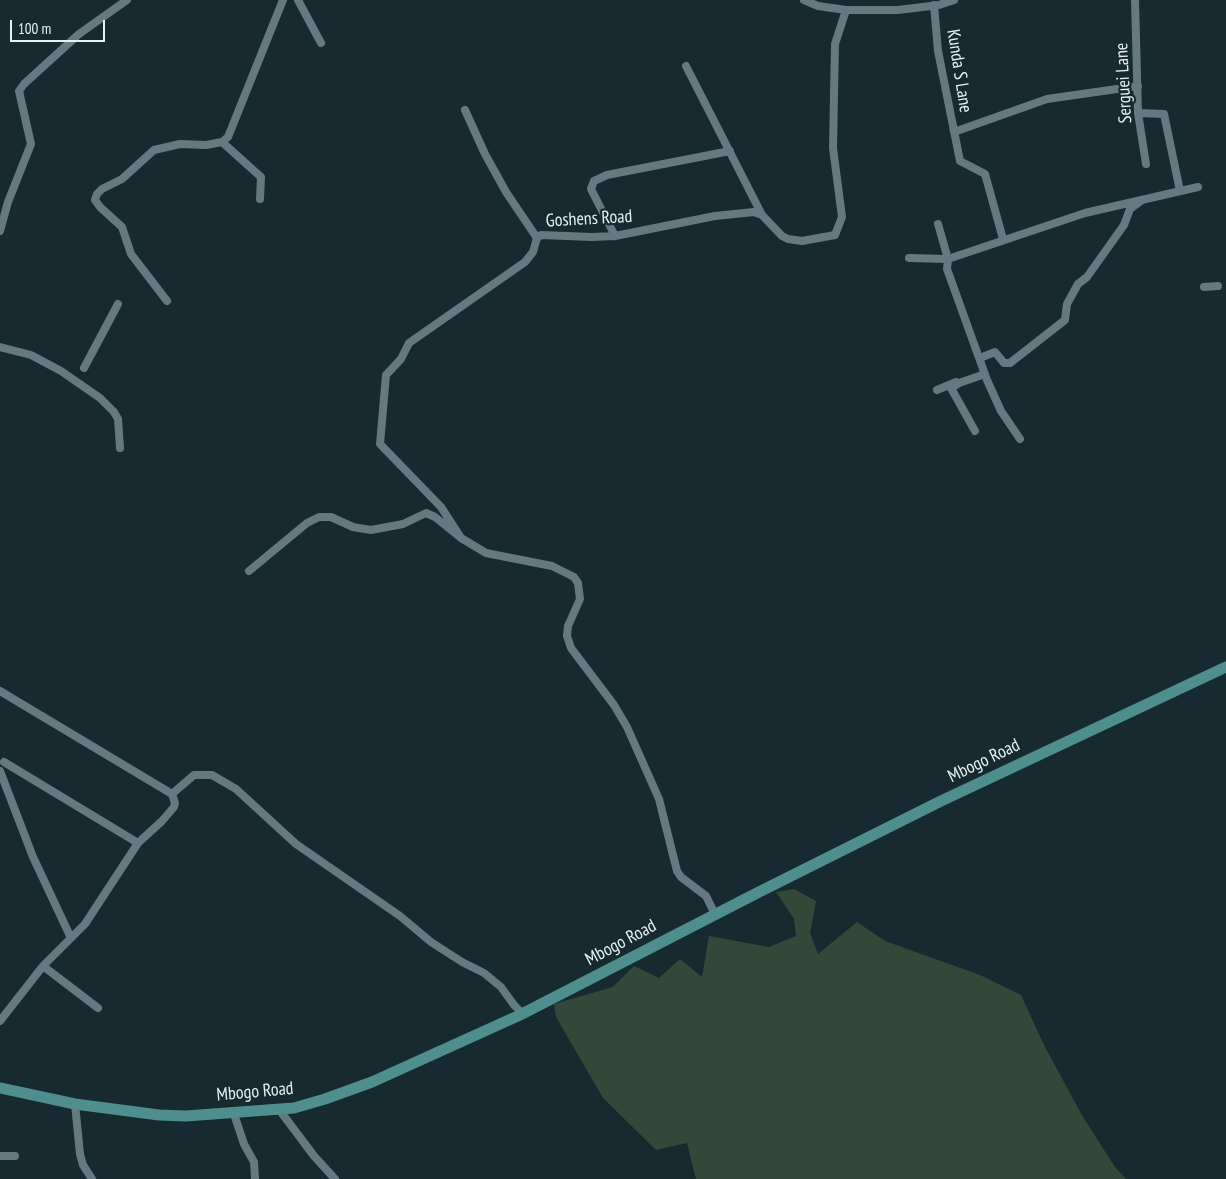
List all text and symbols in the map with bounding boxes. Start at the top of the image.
scale bar [12,10,108,42]
text: 100 m [18,19,51,38]
street label: Kunda S Lane [942,28,976,114]
street label: Serguei Lane [1111,42,1137,124]
street label: Goshens Road [545,206,633,232]
street label: Mbogo Road [945,734,1023,788]
street label: Mbogo Road [582,915,660,971]
street label: Mbogo Road [216,1078,294,1106]

